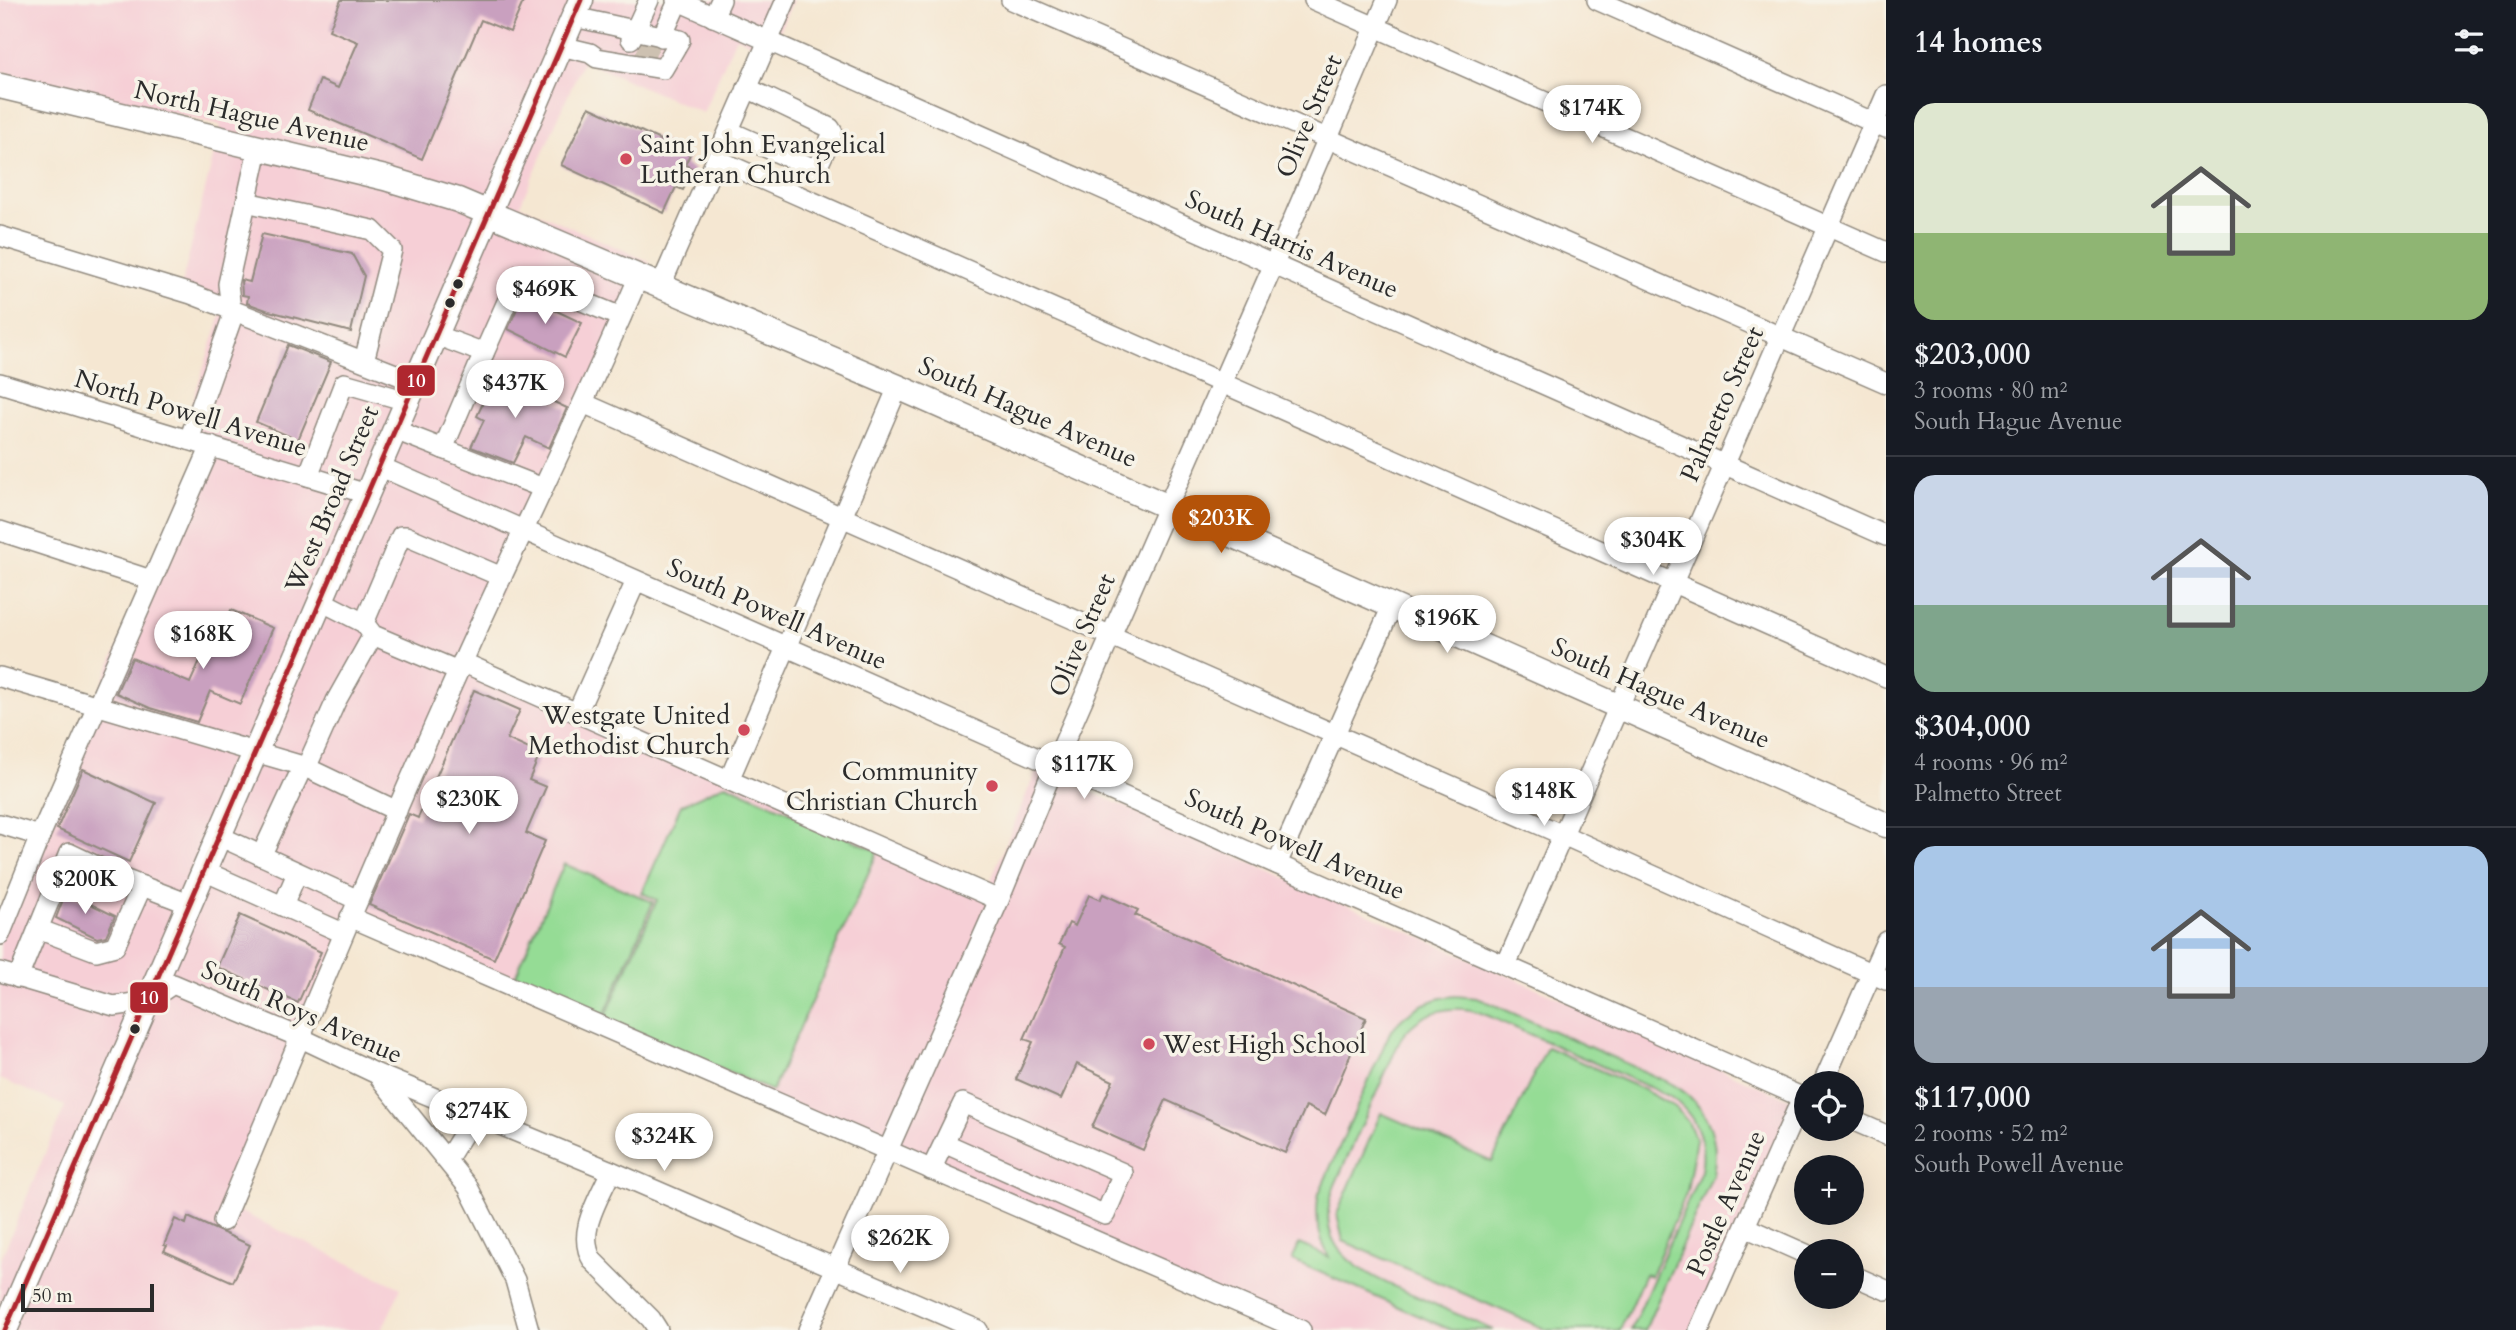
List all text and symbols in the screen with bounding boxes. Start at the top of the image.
text: 14 homes [1914,22,2043,63]
icon: filters [2450,23,2488,61]
street label: Olive Street [1267,49,1351,183]
street label: North Hague Avenue [131,72,373,160]
pin: $174K [1543,86,1641,145]
text: $174K [1559,92,1625,123]
place label: Saint John Evangelical Lutheran Church [640,127,886,192]
icon: home [2138,148,2264,274]
marker: Saint John Evangelical Lutheran Church [618,151,634,167]
street label: South Harris Avenue [1180,181,1404,307]
pin: $469K [496,266,594,326]
text: $469K [512,273,578,304]
unlabelled marker [451,277,465,291]
unlabelled marker [443,296,457,310]
street label: Palmetto Street [1672,321,1772,487]
text: $203,000 [1914,334,2030,375]
street label: South Hague Avenue [913,348,1143,476]
pin: $437K [466,360,564,420]
street label: North Powell Avenue [70,361,312,465]
line badge: 10 [396,364,436,397]
text: $437K [482,367,548,398]
text: 10 [406,368,426,394]
text: 3 rooms · 80 m² [1914,375,2067,406]
street label: West Broad Street [276,400,387,599]
text: South Hague Avenue [1914,406,2123,437]
pin: $203K [1172,496,1270,555]
text: $203K [1188,502,1254,533]
pin: $304K [1604,518,1702,577]
icon: home [2138,520,2264,646]
text: $304K [1620,524,1686,555]
street label: South Powell Avenue [661,550,893,678]
street label: Olive Street [1040,568,1124,702]
pin: $196K [1398,596,1496,655]
text: $196K [1414,602,1480,633]
pin: $168K [154,612,252,671]
text: $168K [170,618,236,649]
street label: South Hague Avenue [1546,629,1776,757]
place label: Westgate United Methodist Church [528,698,730,763]
text: $304,000 [1914,706,2030,747]
marker: Westgate United Methodist Church [736,722,752,738]
pin: $117K [1035,742,1133,801]
text: 4 rooms · 96 m² [1914,747,2067,778]
text: $117K [1051,748,1117,779]
place label: Community Christian Church [786,754,978,819]
pin: $148K [1495,768,1593,828]
text: $148K [1511,775,1577,806]
pin: $230K [420,776,518,836]
marker: Community Christian Church [984,778,1000,794]
text: Palmetto Street [1914,778,2062,809]
street label: South Powell Avenue [1179,780,1411,908]
text: $230K [436,783,502,814]
pin: $200K [36,856,134,916]
text: $200K [52,863,118,894]
icon: home [2138,891,2264,1017]
street label: South Roys Avenue [196,952,408,1072]
line badge: 10 [129,981,169,1014]
text: 10 [139,985,159,1011]
unlabelled marker [128,1022,142,1036]
place label: West High School [1162,1027,1367,1062]
marker: West High School [1141,1036,1157,1052]
map controls [1794,1071,1864,1309]
button: locate [1794,1071,1864,1141]
text: $117,000 [1914,1077,2030,1118]
pin: $274K [429,1088,527,1148]
text: $274K [445,1095,511,1126]
pin: $324K [615,1114,713,1173]
text: 2 rooms · 52 m² [1914,1118,2067,1149]
text: $324K [631,1120,697,1151]
street label: Postle Avenue [1678,1125,1774,1281]
text: South Powell Avenue [1914,1149,2124,1180]
button: + [1794,1155,1864,1225]
pin: $262K [851,1216,949,1275]
text: $262K [867,1222,933,1253]
button: − [1794,1239,1864,1309]
scale bar [21,1281,154,1313]
text: 50 m [32,1283,73,1309]

